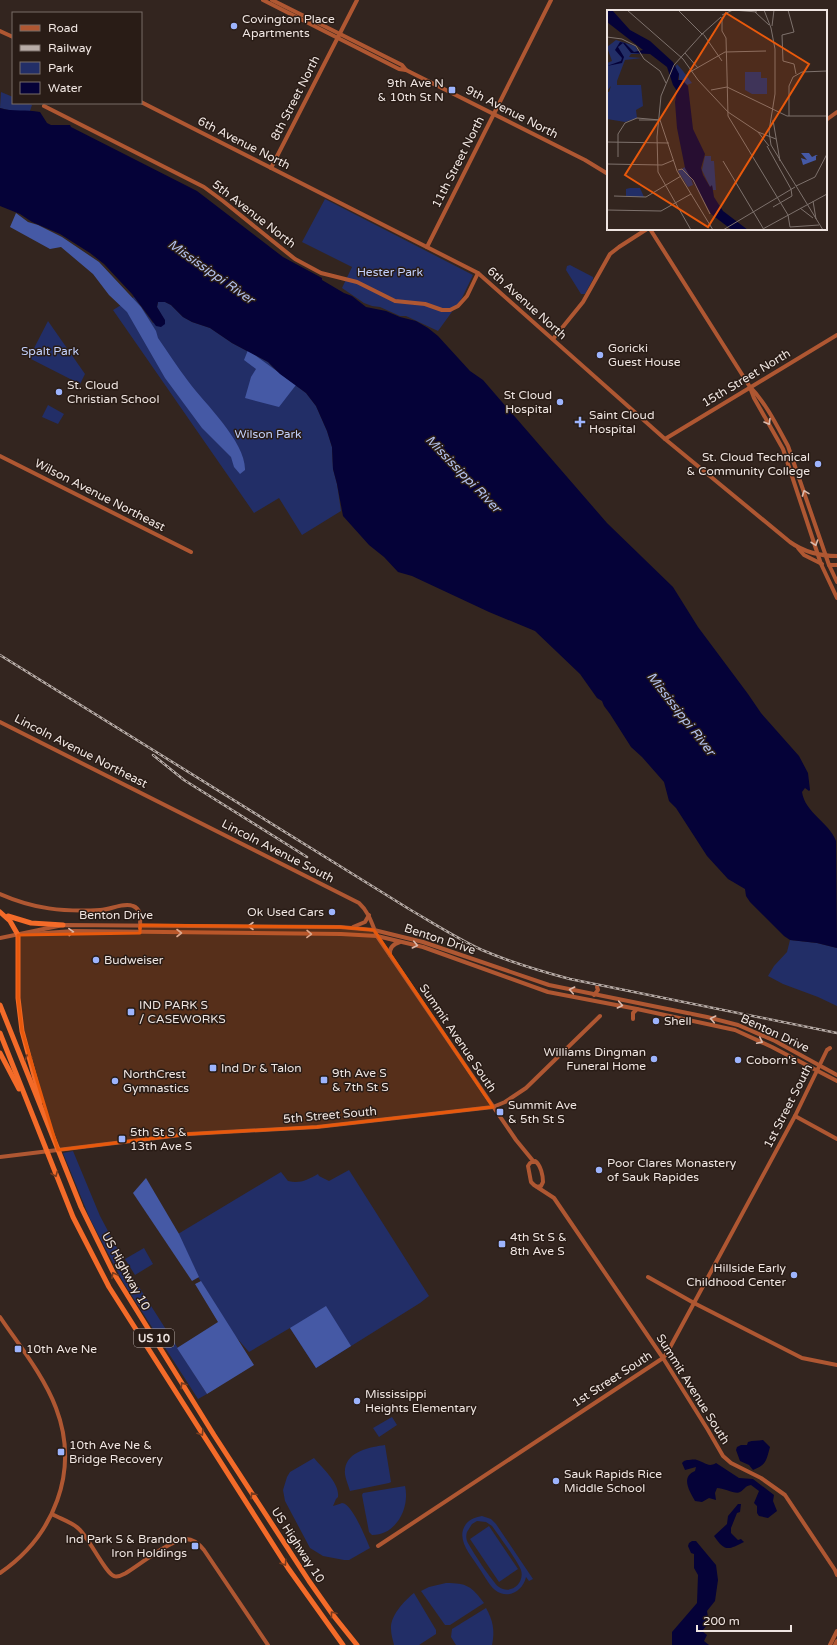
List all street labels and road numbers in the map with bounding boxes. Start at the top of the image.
street label: 8th Street North [268,53,322,143]
street label: 9th Avenue North [463,83,561,141]
street label: 6th Avenue North [195,114,293,172]
street label: 11th Street North [429,114,487,210]
street label: 5th Avenue North [210,177,298,251]
street label: 6th Avenue North [484,264,570,342]
street label: 15th Street North [699,346,793,410]
street label: Wilson Avenue Northeast [32,456,168,534]
street label: Lincoln Avenue Northeast [12,711,150,791]
street label: Lincoln Avenue South [219,817,337,885]
street label: Benton Drive [79,908,153,922]
street label: Benton Drive [403,921,478,957]
street label: Summit Avenue South [417,981,499,1095]
street label: Benton Drive [739,1011,812,1055]
street label: 1st Street South [761,1062,815,1150]
street label: 5th Street South [283,1104,377,1126]
street label: US Highway 10 [99,1230,153,1313]
road number: US 10 [134,1329,174,1347]
street label: Summit Avenue South [653,1331,733,1447]
street label: 1st Street South [569,1348,655,1410]
street label: US Highway 10 [268,1505,328,1586]

